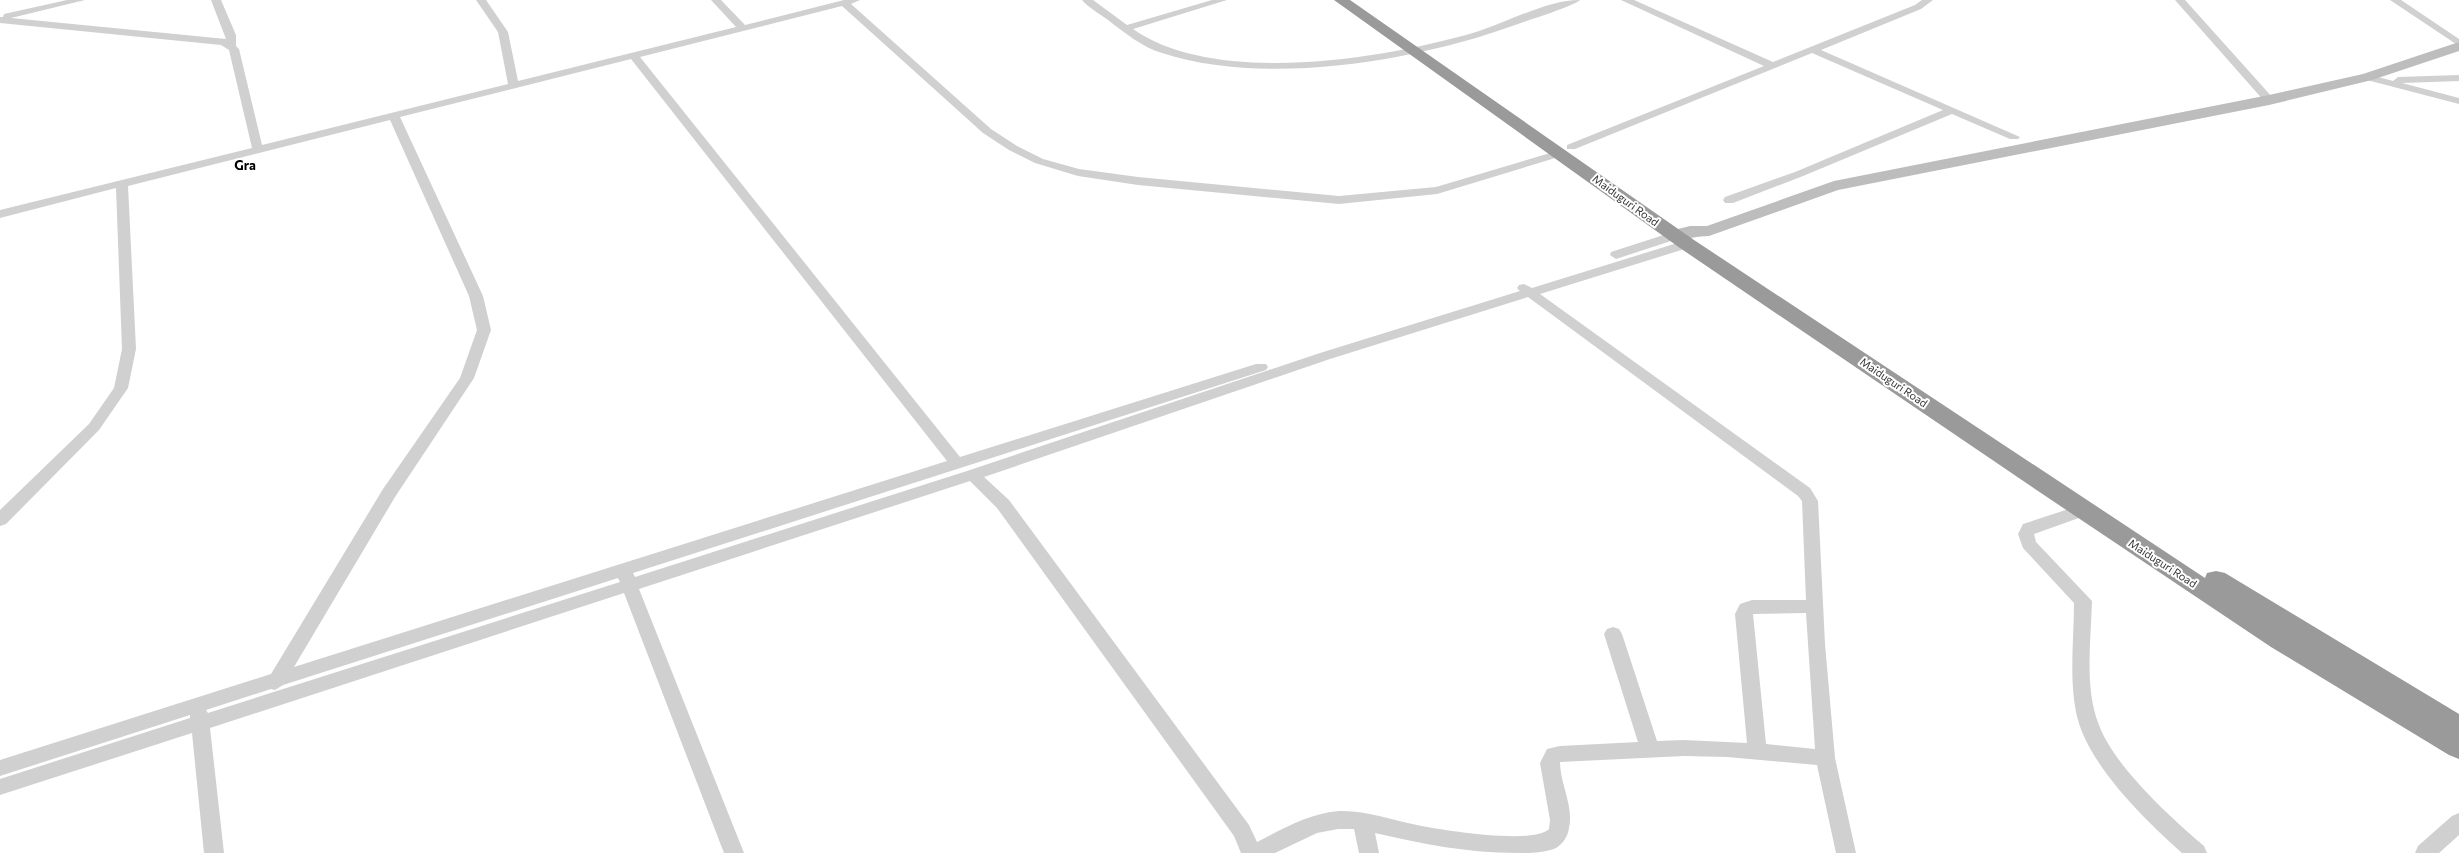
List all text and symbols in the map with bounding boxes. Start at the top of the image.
district label: Gra [234,157,256,173]
street label: Maiduguri Road [1590,172,1662,228]
street label: Maiduguri Road [1858,355,1930,409]
street label: Maiduguri Road [2126,536,2200,590]

